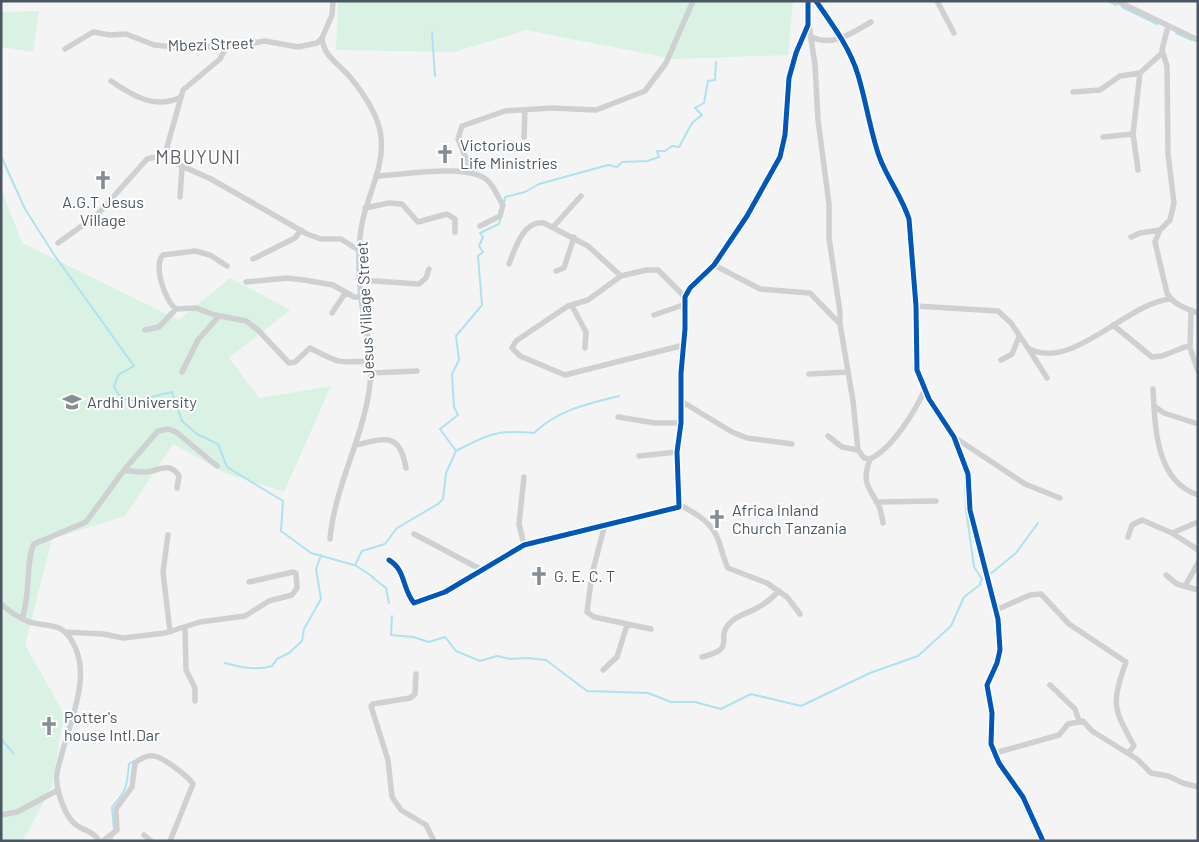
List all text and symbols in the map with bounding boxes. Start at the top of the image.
street label: Mbezi Street [167,32,255,55]
place label: Victorious Life Ministries [460,135,558,172]
church icon: Victorious Life Ministries [434,143,456,165]
district label: MBUYUNI [155,145,241,168]
church icon: A.G.T Jesus Village [92,169,114,191]
place label: A.G.T Jesus Village [62,192,144,229]
street label: Jesus Village Street [351,241,378,379]
school or university icon: Ardhi University [61,391,83,413]
place label: Ardhi University [87,392,197,411]
place label: Africa Inland Church Tanzania [732,500,847,537]
church icon: Africa Inland Church Tanzania [706,508,728,530]
church icon: G. E. C. T [528,565,550,587]
place label: G. E. C. T [554,566,615,585]
place label: Potter's house Intl.Dar [64,707,160,744]
church icon: Potter's house Intl.Dar [38,715,60,737]

